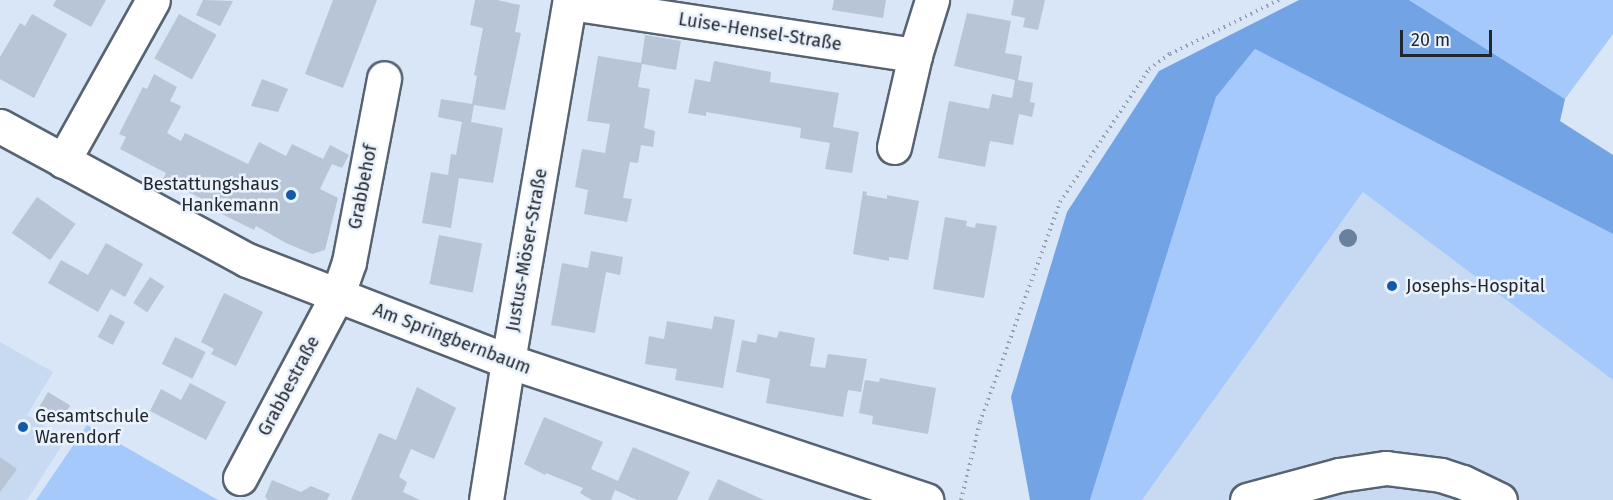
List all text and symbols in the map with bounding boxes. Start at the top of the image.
street label: Luise-Hensel-Straße [677,8,843,56]
scale bar [1403,18,1494,56]
text: 20 m [1411,29,1450,51]
street label: Grabbehof [344,143,382,231]
street label: Justus-Möser-Straße [502,167,552,333]
place label: Bestattungshaus Hankemann [143,174,279,216]
marker: Bestattungshaus Hankemann [284,188,298,202]
place label: Josephs-Hospital [1406,275,1545,297]
marker: Josephs-Hospital [1383,277,1401,295]
street label: Am Springbernbaum [370,299,534,379]
street label: Grabbestraße [254,332,324,440]
place label: Gesamtschule Warendorf [35,406,149,448]
marker: Gesamtschule Warendorf [16,420,30,434]

